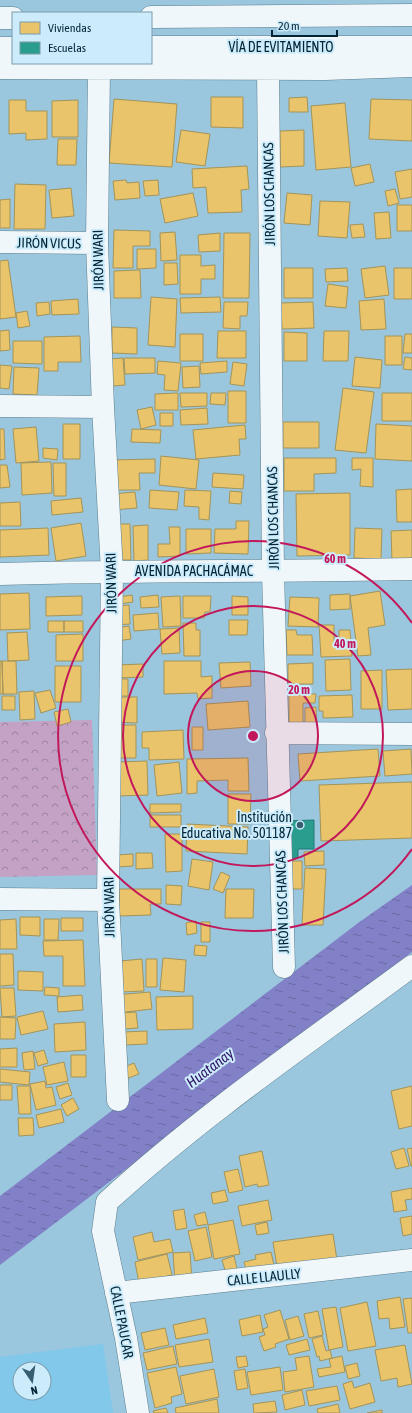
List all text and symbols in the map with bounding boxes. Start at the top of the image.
legend [12,12,152,64]
scale bar [272,12,337,38]
text: 20 m [278,19,300,33]
text: Viviendas [48,21,91,35]
street label: VÍA DE EVITAMIENTO [229,39,334,55]
text: Escuelas [48,41,86,55]
street label: JIRÓN LOS CHANCAS [260,142,278,246]
street label: JIRÓN WARI [89,230,107,290]
street label: JIRÓN VICUS [17,234,81,252]
street label: JIRÓN LOS CHANCAS [264,466,282,570]
text: 60 m [324,552,346,566]
street label: JIRÓN WARI [102,553,120,613]
street label: AVENIDA PACHACÁMAC [135,563,254,579]
text: 40 m [333,637,356,651]
text: 20 m [288,683,310,697]
centre of rings [246,729,260,743]
place label: Institución Educativa No. 501187 [181,809,292,841]
marker: Institución Educativa No. 501187 [295,820,305,830]
street label: JIRÓN LOS CHANCAS [272,850,292,954]
street label: JIRÓN WARI [100,877,118,937]
water label: Huatanay [183,1044,237,1091]
street label: CALLE LLAULLY [226,1265,302,1289]
street label: CALLE PAUCAR [107,1284,137,1360]
north arrow [12,1361,52,1401]
text: N [30,1384,39,1397]

